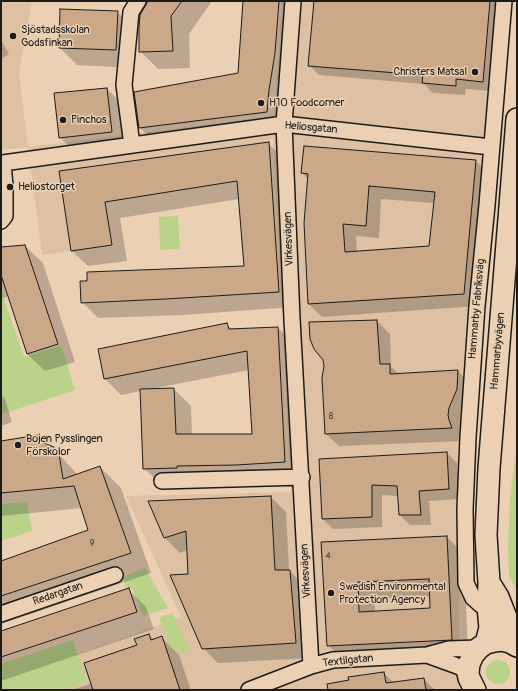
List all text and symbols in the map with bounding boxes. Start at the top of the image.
place label: Sjöstadsskolan Godsfinkan [21,23,90,49]
marker: Sjöstadsskolan Godsfinkan [8,31,18,41]
place label: Christers Matsal [393,65,467,79]
marker: Christers Matsal [470,67,480,77]
place label: H10 Foodcorner [269,96,344,110]
marker: H10 Foodcorner [256,98,266,108]
place label: Pinchos [71,113,107,127]
marker: Pinchos [58,115,68,125]
street label: Heliosgatan [284,119,338,137]
place label: Heliostorget [18,180,75,194]
marker: Heliostorget [5,182,15,192]
street label: Virkesvägen [281,212,297,266]
street label: Hammarby Fabriksväg [466,258,488,360]
street label: Hammarbyvägen [488,312,508,390]
house number: 8 [329,412,333,422]
place label: Bojen Pysslingen Förskolor [26,432,103,458]
marker: Bojen Pysslingen Förskolor [13,440,23,450]
house number: 9 [90,539,94,549]
street label: Virkesvägen [298,543,314,599]
house number: 4 [325,552,331,562]
street label: Redargatan [31,579,85,609]
place label: Swedish Environmental Protection Agency [339,580,446,606]
marker: Swedish Environmental Protection Agency [326,588,336,598]
street label: Textilgatan [322,652,374,670]

